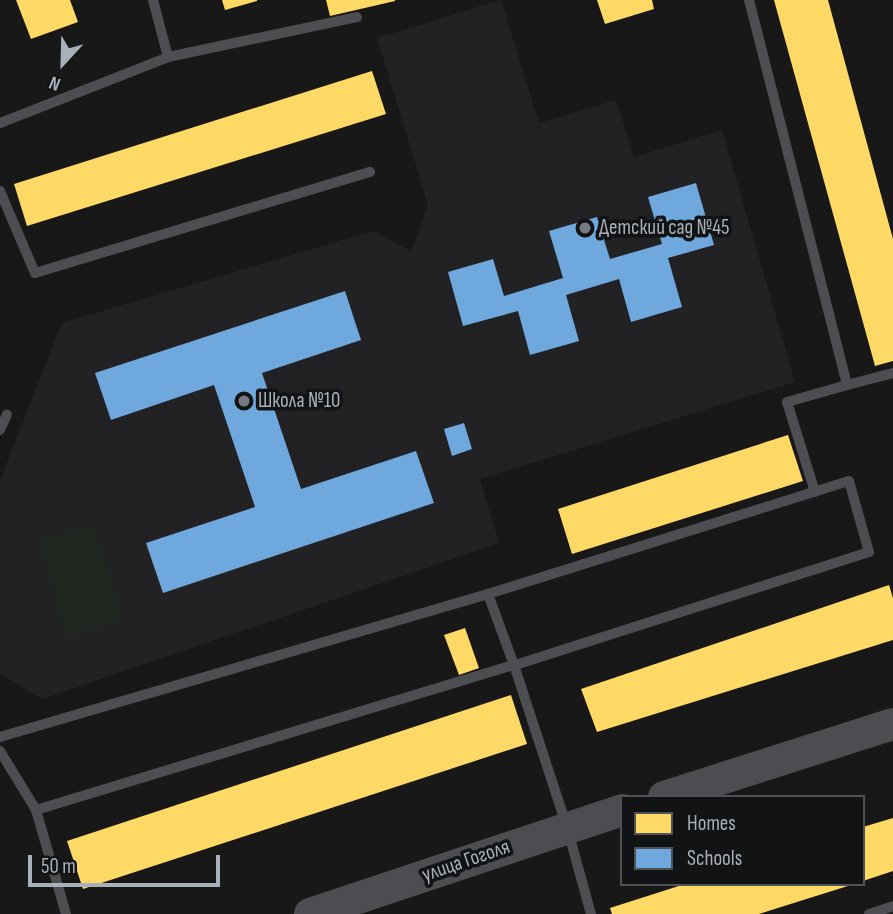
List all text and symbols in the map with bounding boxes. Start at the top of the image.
north arrow [28,28,98,98]
text: N [46,70,64,95]
place label: Детский сад №45 [599,215,730,241]
marker: Детский сад №45 [577,220,593,236]
place label: Школа №10 [258,388,340,414]
marker: Школа №10 [236,393,252,409]
legend [620,795,865,886]
text: Homes [687,811,736,836]
street label: улица Гоголя [419,834,513,888]
scale bar [32,841,224,885]
text: Schools [687,846,742,871]
text: 50 m [41,854,76,879]

